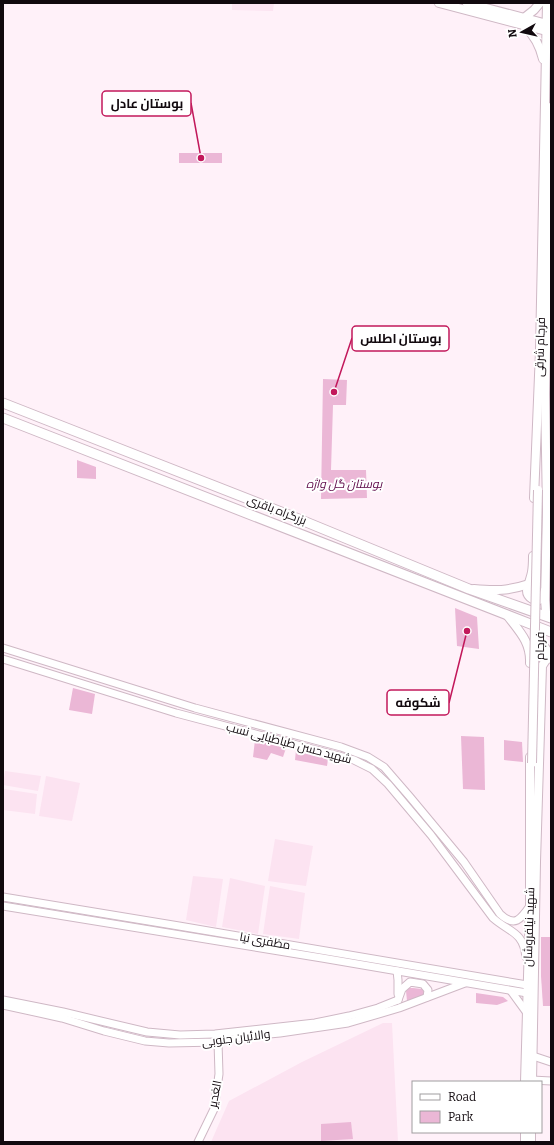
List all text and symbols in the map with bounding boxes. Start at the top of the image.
north arrow [502,12,542,52]
text: N [505,28,520,38]
callout: بوستان عادل [102,91,191,116]
text: بوستان عادل [111,96,183,112]
street label: فرجام شرقی [532,317,549,377]
callout: بوستان اطلس [352,326,449,351]
text: بوستان اطلس [360,331,442,347]
park label: بوستان گل واژه [306,477,383,491]
street label: بزرگراه باقری [245,492,309,528]
street label: فرجام [533,632,548,660]
callout: شکوفه [387,690,449,715]
text: شکوفه [395,695,441,711]
street label: شهید حسن طباطبایی نسب [225,720,353,767]
street label: شهید نیلفروشان [521,887,537,967]
street label: مظفری نیا [238,930,292,952]
street label: والائیان جنوبی [201,1027,271,1049]
street label: الغدیر [205,1079,224,1110]
legend [412,1081,542,1133]
text: Road [448,1090,476,1104]
text: Park [448,1110,474,1124]

